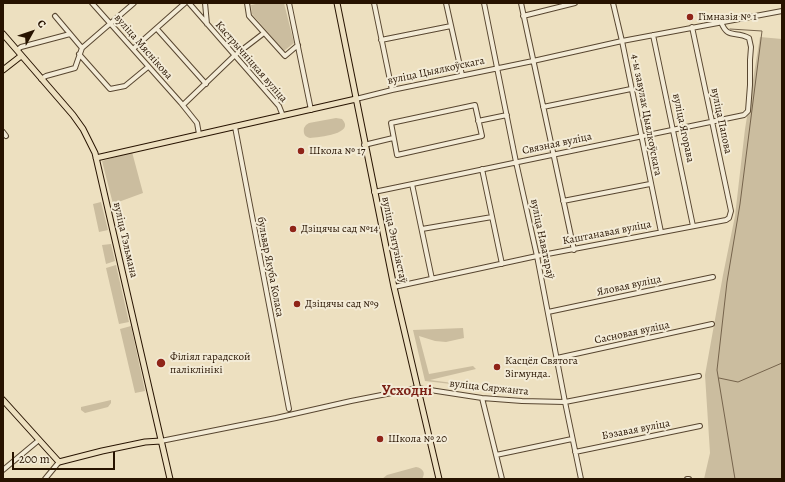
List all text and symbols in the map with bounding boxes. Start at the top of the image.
place label: Гімназія № 1 [698,10,757,24]
north arrow [12,12,52,52]
street label: вуліца Мяснікова [111,12,175,82]
marker: Гімназія № 1 [685,12,695,22]
text: С [34,17,50,31]
street label: Кастрычніцкая вуліца [212,19,290,105]
street label: 4-ы завулак Цыялкоўскага [628,53,664,177]
street label: вуліца Цыялкоўскага [386,54,486,88]
street label: вуліца Папова [708,87,734,155]
street label: вуліца Ягорава [669,92,697,164]
street label: Связная вуліца [521,130,593,158]
place label: Школа № 17 [309,144,365,158]
marker: Школа № 17 [296,146,306,156]
street label: вуліца Энтузіястаў [378,196,410,284]
street label: вуліца Наватараў [527,198,557,280]
street label: вуліца Тэльмана [110,201,140,279]
street label: бульвар Якуба Коласа [254,216,286,318]
street label: Каштанавая вуліца [561,218,653,248]
place label: Дзіцячы сад №14 [301,222,379,236]
marker: Дзіцячы сад №14 [288,224,298,234]
street label: Яловая вуліца [596,273,662,299]
place label: Дзіцячы сад №9 [305,297,379,311]
marker: Дзіцячы сад №9 [292,299,302,309]
street label: Сасновая вуліца [593,319,671,347]
place label: Філіял гарадской паліклінікі [170,350,251,376]
place label: Касцёл Святога Зігмунда. [505,354,578,380]
marker: Філіял гарадской паліклінікі [155,357,167,369]
marker: Касцёл Святога Зігмунда. [492,362,502,372]
street label: вуліца Сяржанта [449,377,529,399]
district label: Усходні [382,382,432,400]
street label: Бэзавая вуліца [601,417,671,443]
place label: Школа № 20 [388,432,447,446]
marker: Школа № 20 [375,434,385,444]
scale bar [14,444,117,470]
text: 200 m [19,451,50,467]

